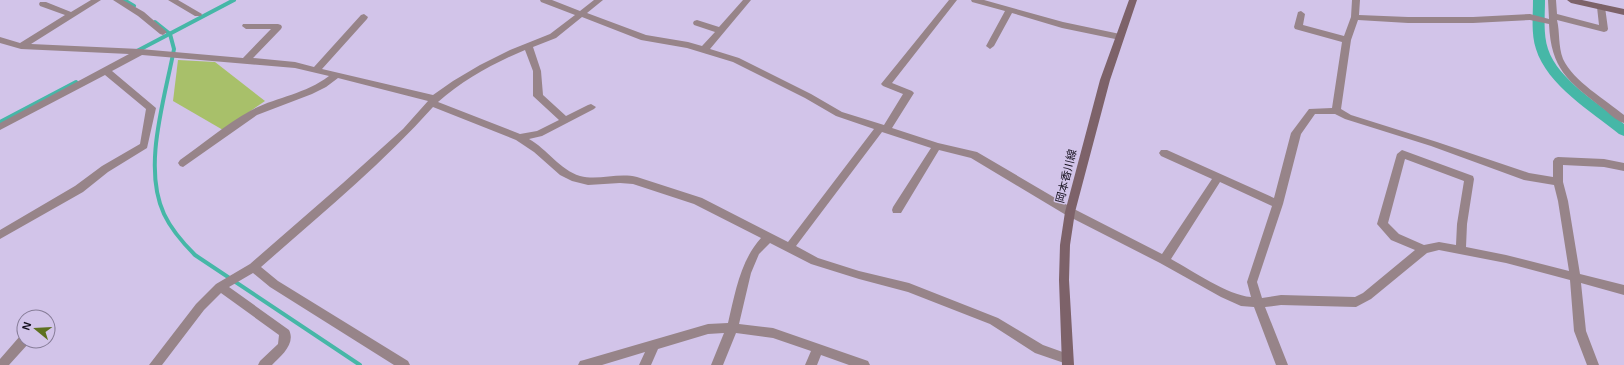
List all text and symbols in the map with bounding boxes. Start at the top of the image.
street label: 岡本香川線 [1054,148,1078,204]
north arrow [16,309,56,349]
text: N [20,320,33,332]

